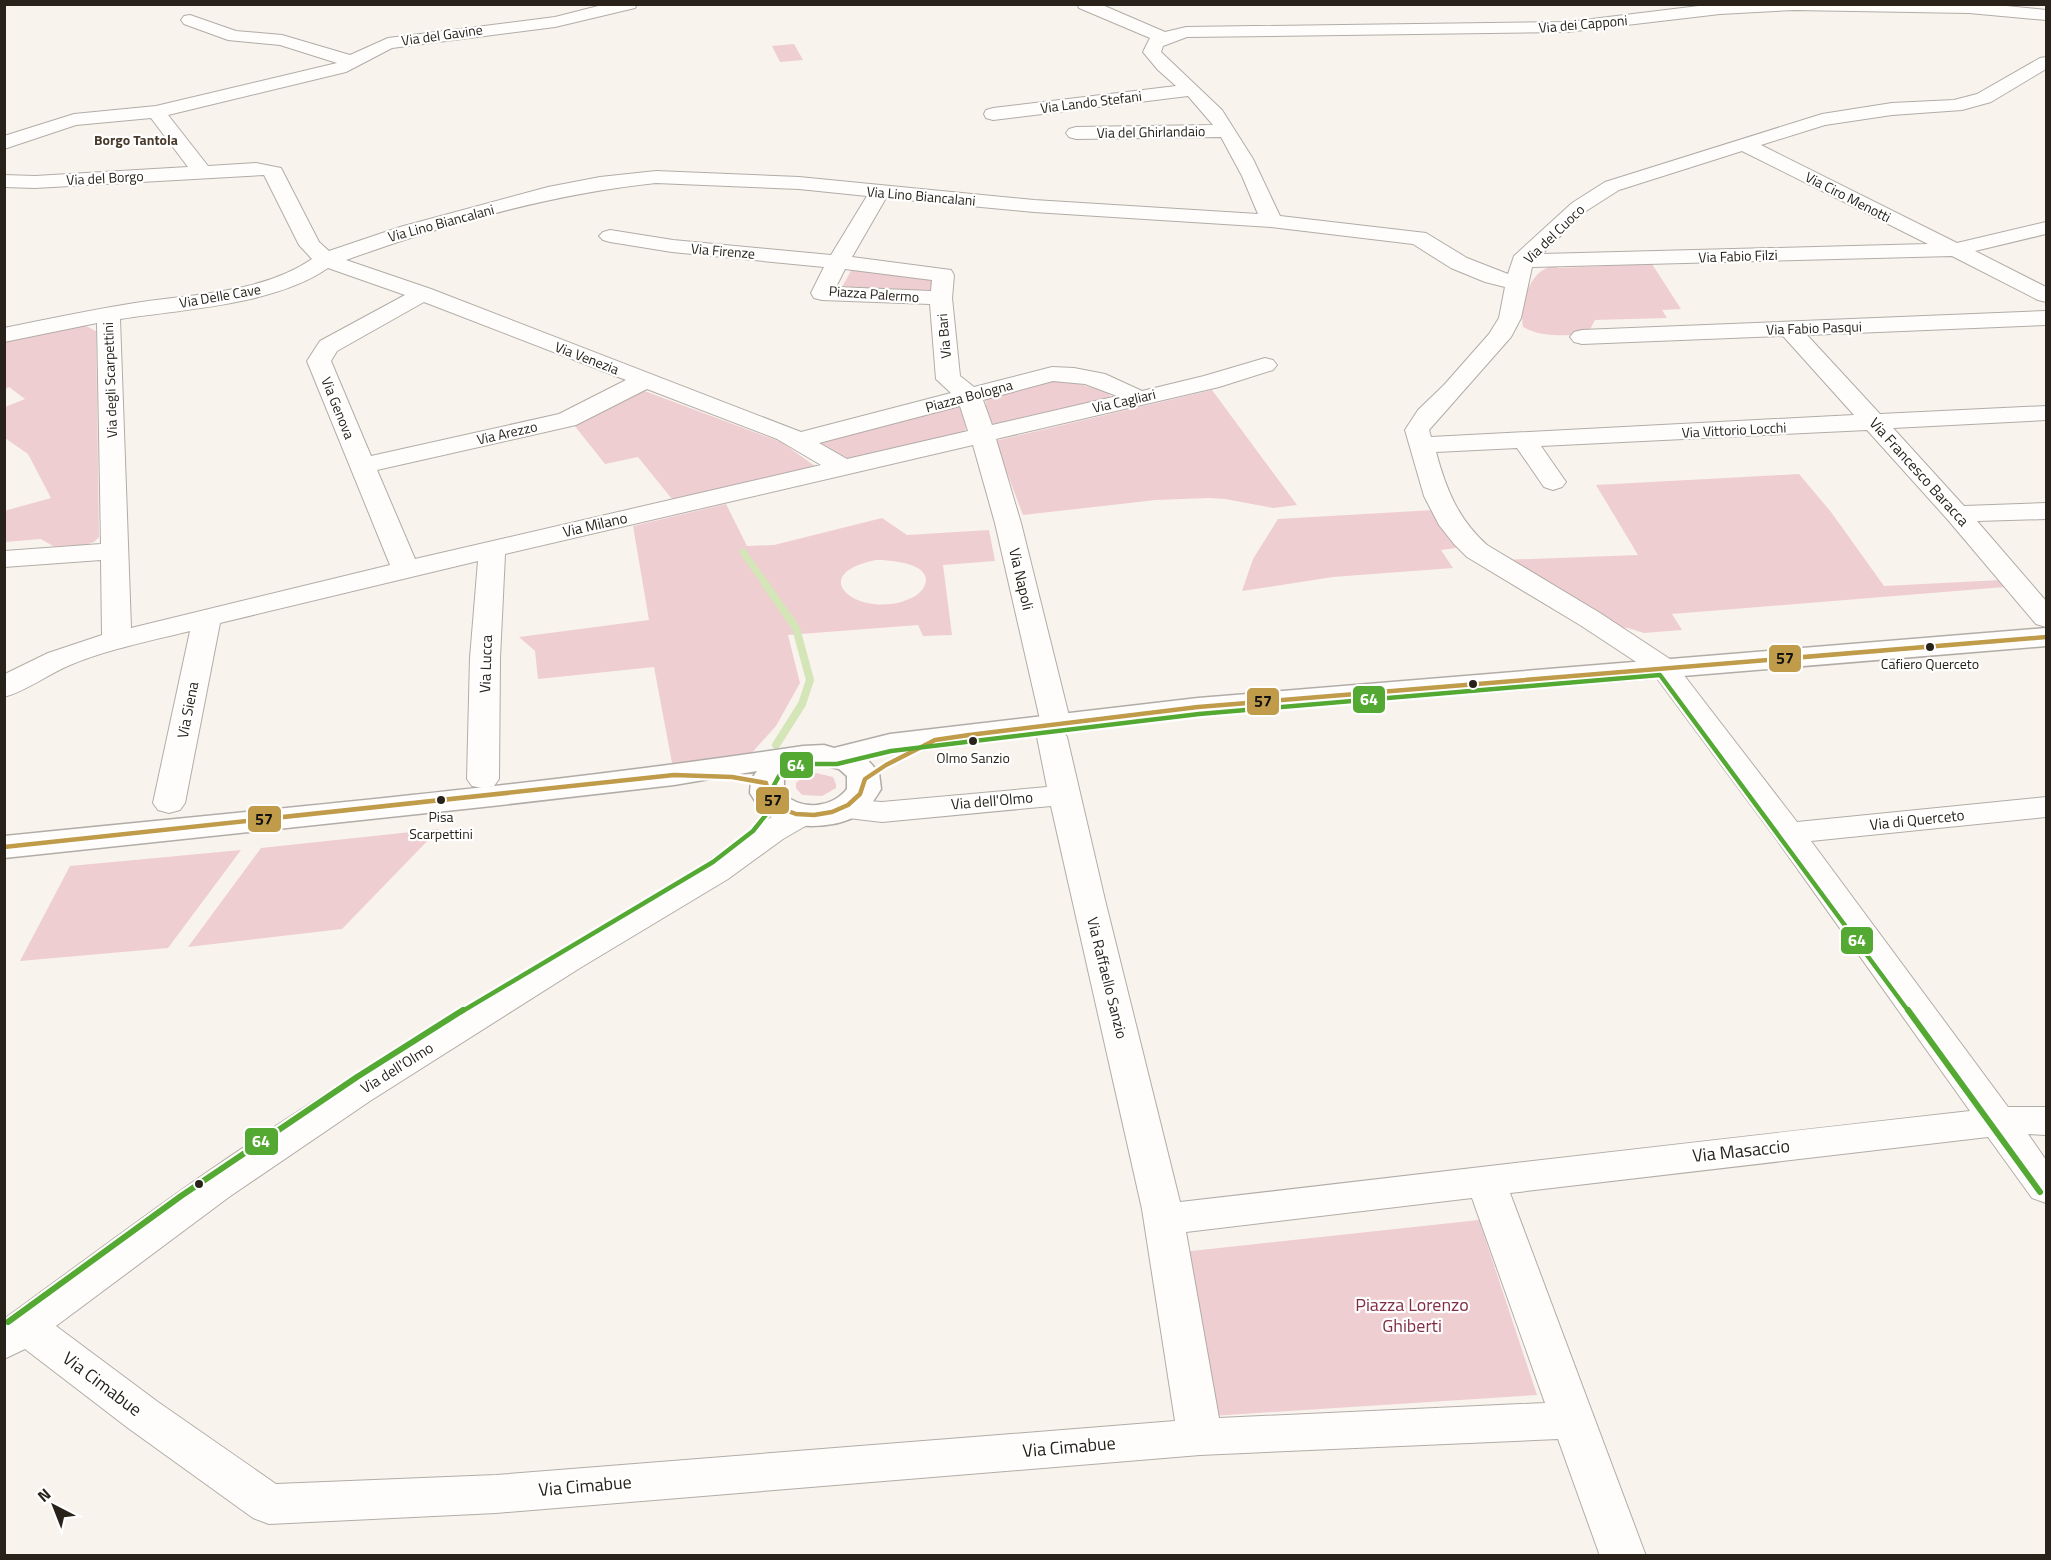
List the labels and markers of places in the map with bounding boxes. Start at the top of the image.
marker: Cafiero Querceto [1924,641,1936,653]
place label: Cafiero Querceto [1881,653,1979,674]
unlabelled marker [1467,678,1479,690]
marker: Olmo Sanzio [967,735,979,747]
place label: Olmo Sanzio [936,747,1010,768]
marker: Pisa Scarpettini [435,794,447,806]
place label: Pisa Scarpettini [409,806,473,844]
unlabelled marker [193,1178,205,1190]

